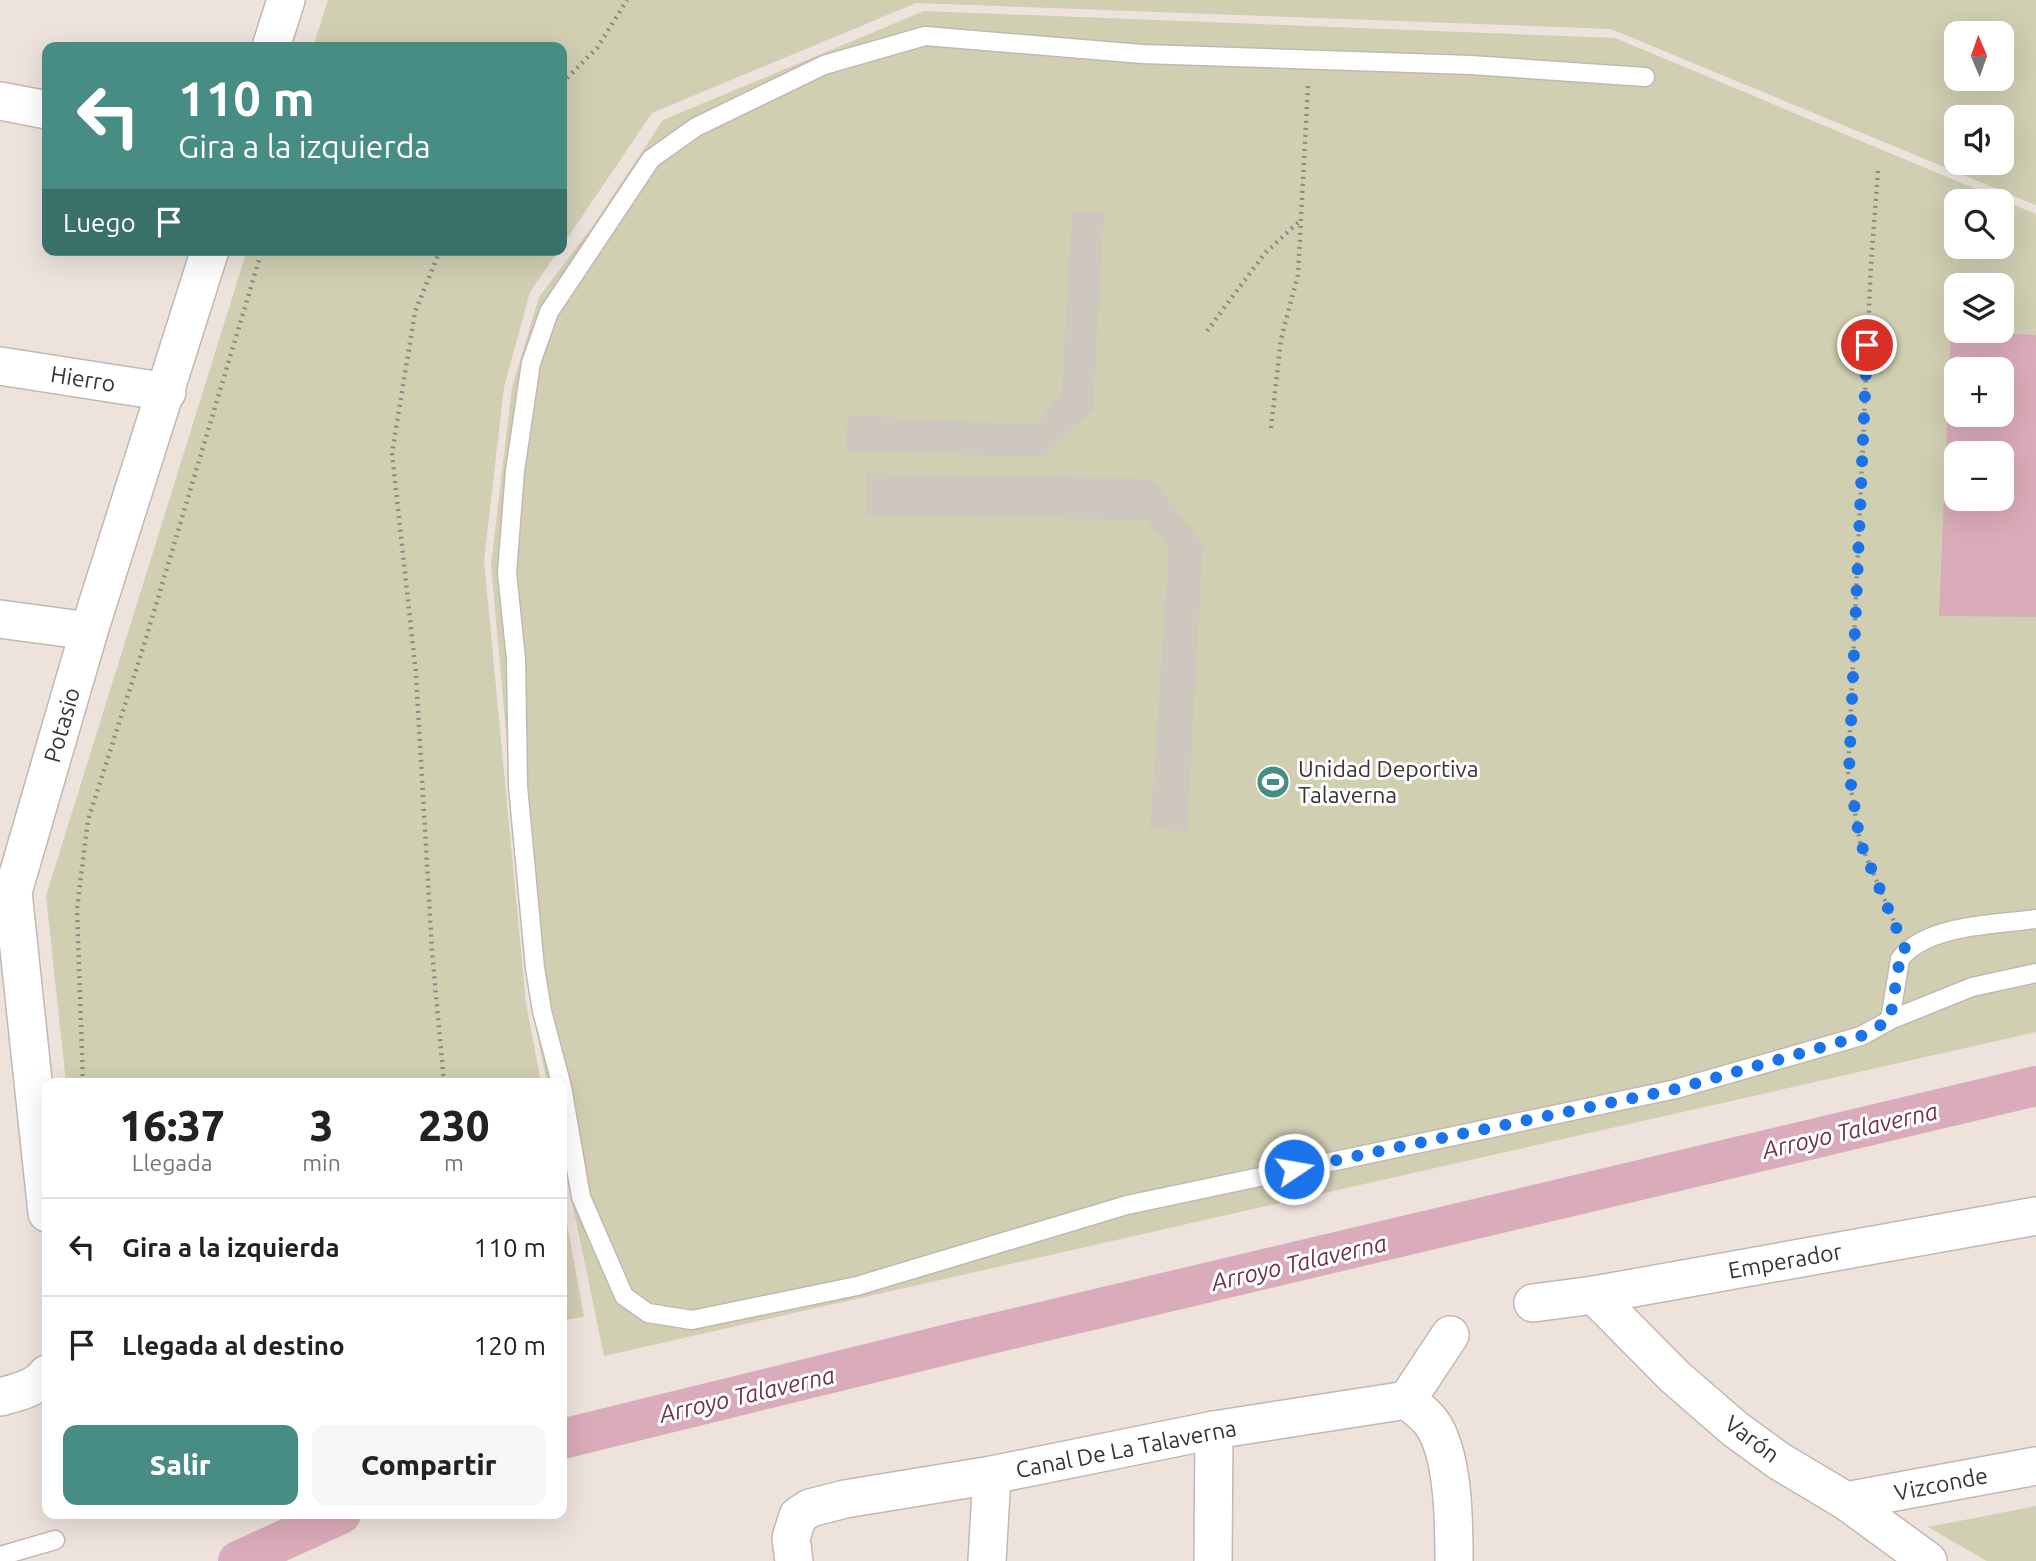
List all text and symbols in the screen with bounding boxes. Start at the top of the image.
north arrow [1944,21,2014,91]
map controls [1944,21,2014,511]
icon: left [63,70,154,161]
text: 110 m [178,70,315,125]
button: sound [1944,105,2014,175]
text: Gira a la izquierda [178,128,431,164]
button: search [1944,189,2014,259]
icon: arrive [150,203,188,241]
text: Luego [63,208,136,237]
button: layers [1944,273,2014,343]
pin [1837,315,1897,375]
icon: arrive [1848,326,1886,364]
button: + [1944,357,2014,427]
street label: Hierro [49,361,117,396]
button: − [1944,441,2014,511]
street label: Potasio [39,684,84,765]
place label: Unidad Deportiva Talaverna [1298,756,1479,807]
sports icon: Unidad Deportiva Talaverna [1254,763,1292,801]
water label: Arroyo Talaverna [1759,1097,1940,1164]
text: 16:37 [120,1102,225,1149]
text: 3 [310,1102,333,1149]
text: 230 [418,1102,489,1149]
position arrow [1257,1132,1331,1206]
text: Llegada [132,1150,212,1175]
text: min [302,1150,341,1175]
text: m [444,1150,464,1175]
icon: left [63,1228,101,1266]
water label: Arroyo Talaverna [1208,1229,1389,1296]
text: Gira a la izquierda [122,1233,340,1262]
text: 110 m [474,1233,546,1262]
street label: Emperador [1726,1238,1844,1283]
icon: arrive [63,1326,101,1364]
text: Llegada al destino [122,1331,345,1360]
text: 120 m [474,1331,546,1360]
water label: Arroyo Talaverna [656,1361,837,1428]
street label: Varón [1720,1410,1784,1467]
street label: Canal De La Talaverna [1013,1415,1238,1482]
button: Salir [63,1425,298,1505]
button: Compartir [312,1425,546,1505]
street label: Vizconde [1892,1462,1990,1505]

